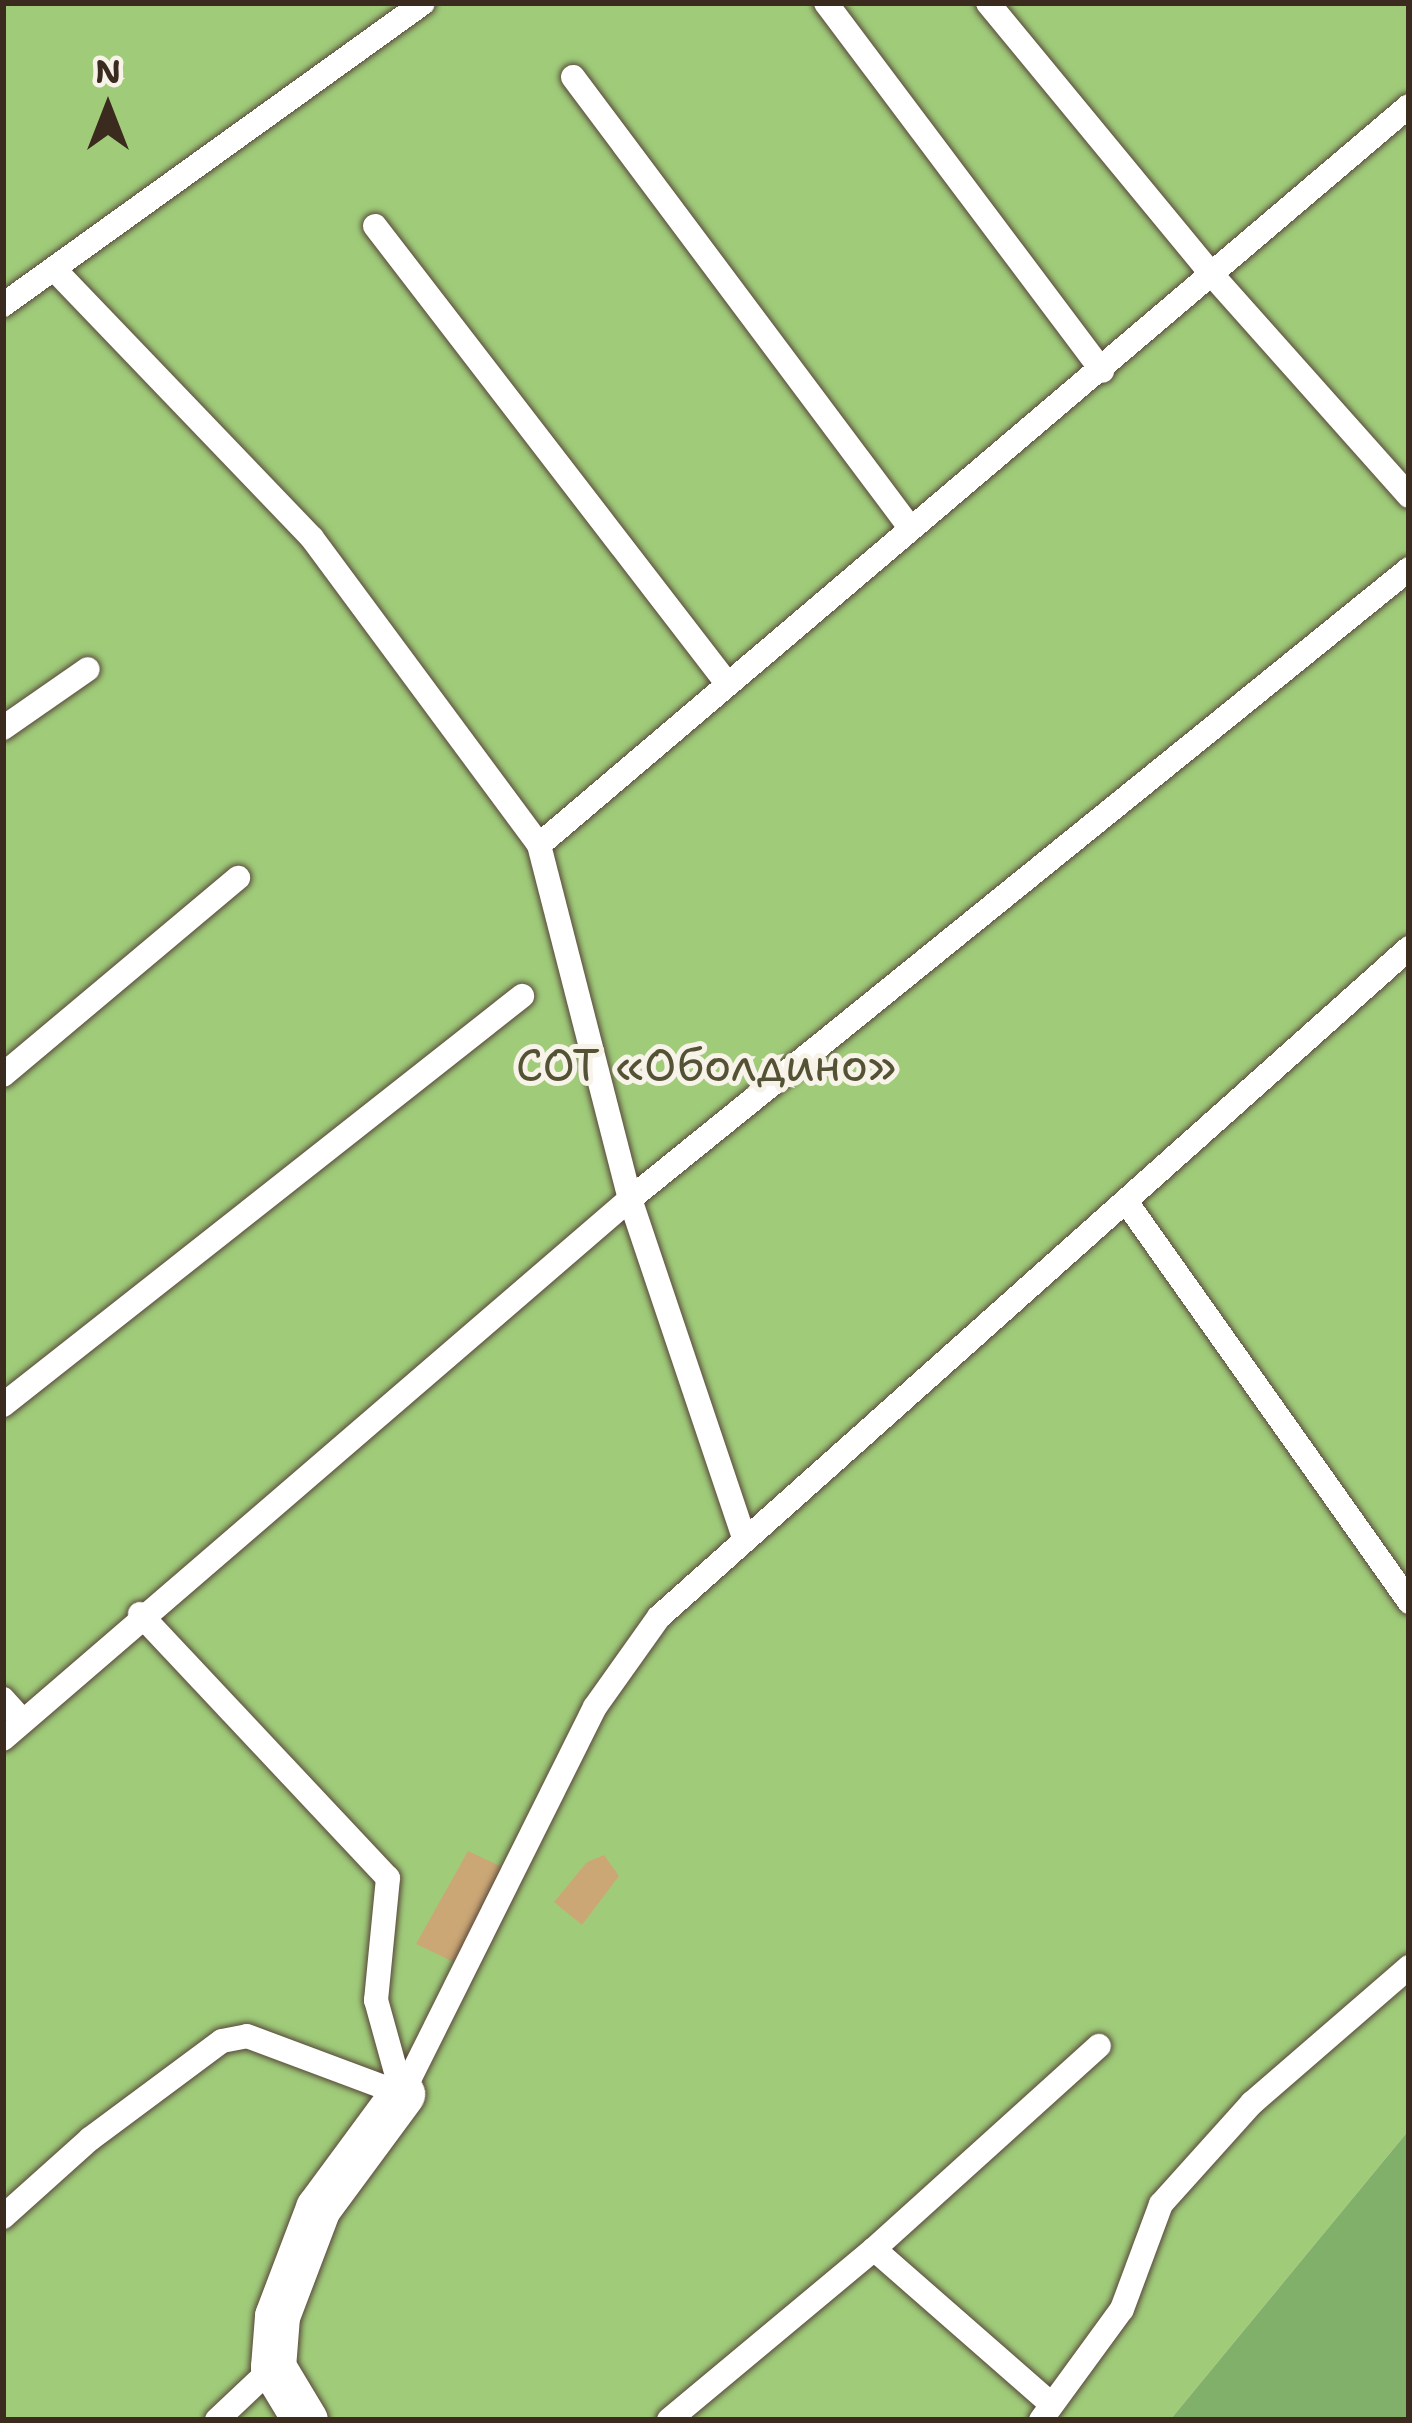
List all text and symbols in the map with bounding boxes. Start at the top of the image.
north arrow [48,48,168,168]
text: N [95,49,121,94]
park label: СОТ «Оболдино» [516,1039,896,1093]

